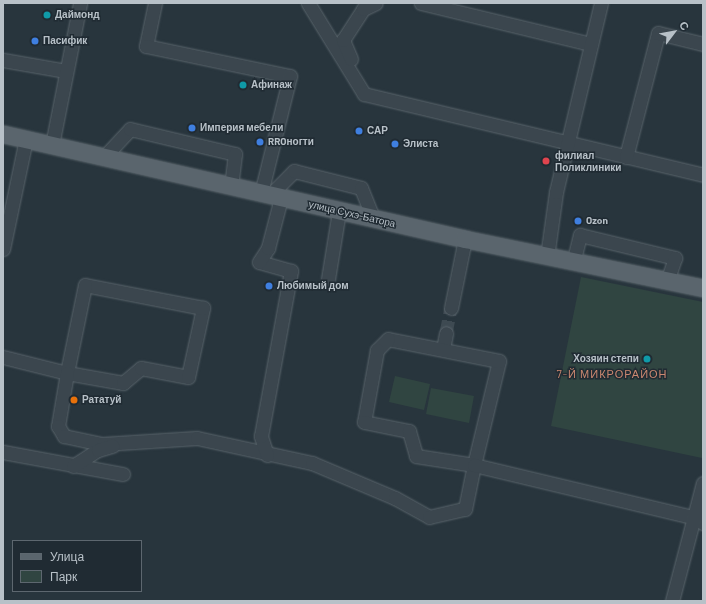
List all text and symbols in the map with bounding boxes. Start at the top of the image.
place label: Даймонд [55,9,100,21]
marker: Даймонд [42,10,52,20]
north arrow [654,12,694,52]
text: С [677,19,692,32]
place label: Пасифик [43,35,87,47]
marker: Пасифик [30,36,40,46]
place label: Афинаж [251,79,292,91]
marker: Афинаж [238,80,248,90]
place label: Империя мебели [200,122,283,134]
marker: Империя мебели [187,123,197,133]
place label: САР [367,125,388,137]
marker: САР [354,126,364,136]
place label: RROногти [268,136,314,148]
marker: RROногти [255,137,265,147]
place label: Элиста [403,138,438,150]
marker: Элиста [390,139,400,149]
place label: филиал Поликлиники [555,149,622,172]
marker: филиал Поликлиники [540,155,552,167]
street label: улица Сухэ-Батора [307,198,397,230]
place label: Ozon [586,215,608,227]
marker: Ozon [573,216,583,226]
place label: Любимый дом [277,280,349,292]
marker: Любимый дом [264,281,274,291]
place label: Хозяин степи [573,353,639,365]
marker: Хозяин степи [642,354,652,364]
district label: 7-Й МИКРОРАЙОН [556,367,668,381]
place label: Рататуй [82,394,121,406]
marker: Рататуй [69,395,79,405]
legend [12,540,142,592]
text: Улица [50,549,84,563]
text: Парк [50,569,77,583]

